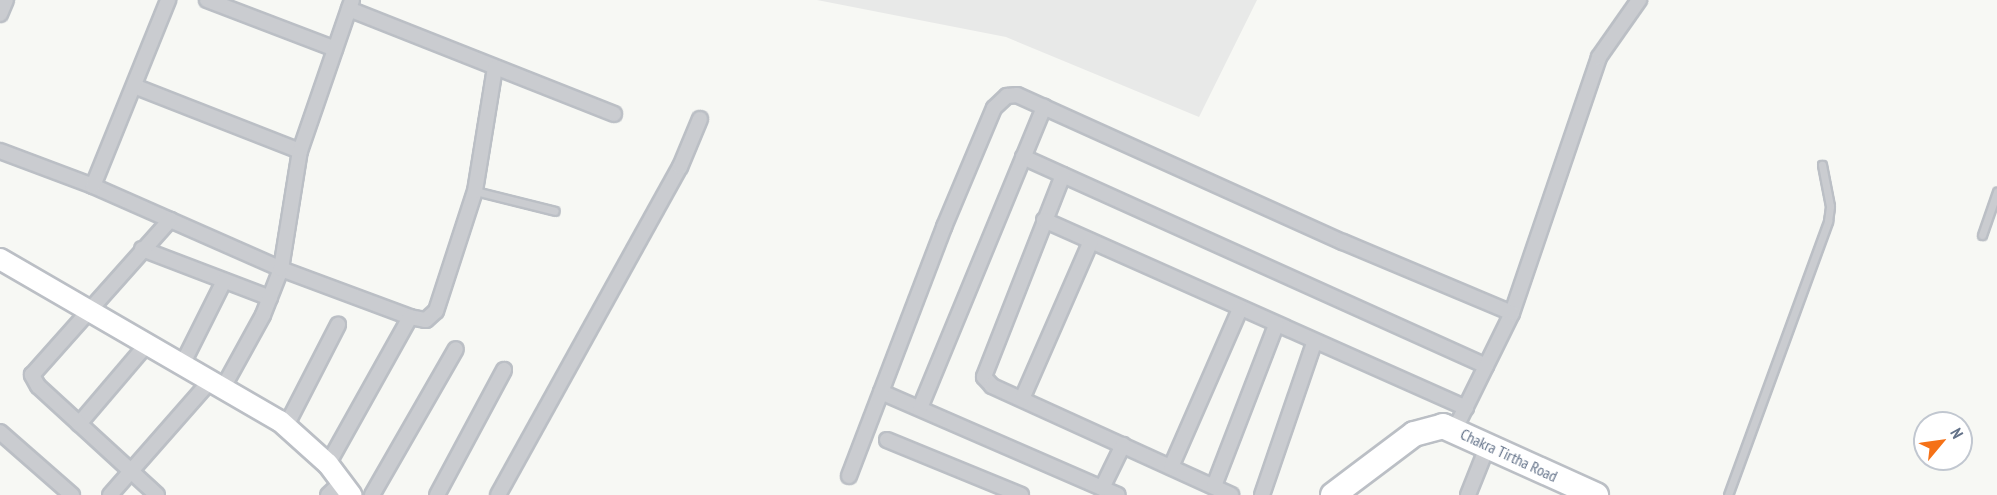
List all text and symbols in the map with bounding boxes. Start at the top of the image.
north arrow [1913,411,1973,471]
street label: Chakra Tirtha Road [1457,424,1561,486]
text: N [1946,425,1968,442]

